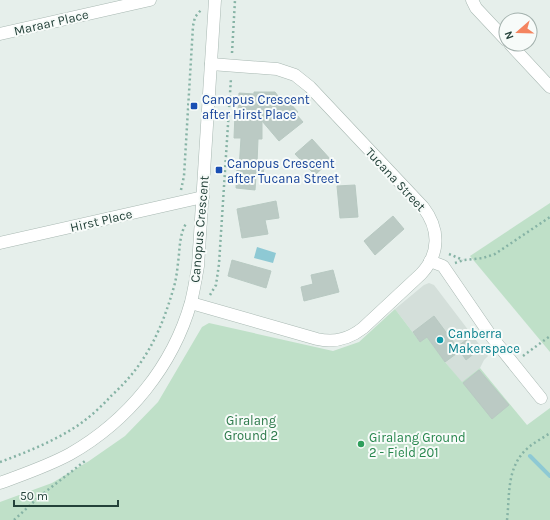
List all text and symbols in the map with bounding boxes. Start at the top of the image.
street label: Maraar Place [12,7,90,38]
north arrow [498,12,538,52]
text: N [502,29,517,41]
place label: Canopus Crescent after Hirst Place [202,92,310,122]
marker: Canopus Crescent after Hirst Place [189,101,199,111]
street label: Tucana Street [362,145,429,214]
place label: Canopus Crescent after Tucana Street [227,156,339,186]
marker: Canopus Crescent after Tucana Street [214,165,224,175]
street label: Canopus Crescent [187,175,212,283]
street label: Hirst Place [69,206,134,235]
place label: Canberra Makerspace [448,326,520,356]
marker: Canberra Makerspace [435,335,445,345]
park label: Giralang Ground 2 [224,413,278,443]
place label: Giralang Ground 2 - Field 201 [369,430,466,460]
marker: Giralang Ground 2 - Field 201 [356,439,366,449]
scale bar [14,482,118,508]
text: 50 m [20,489,48,503]

